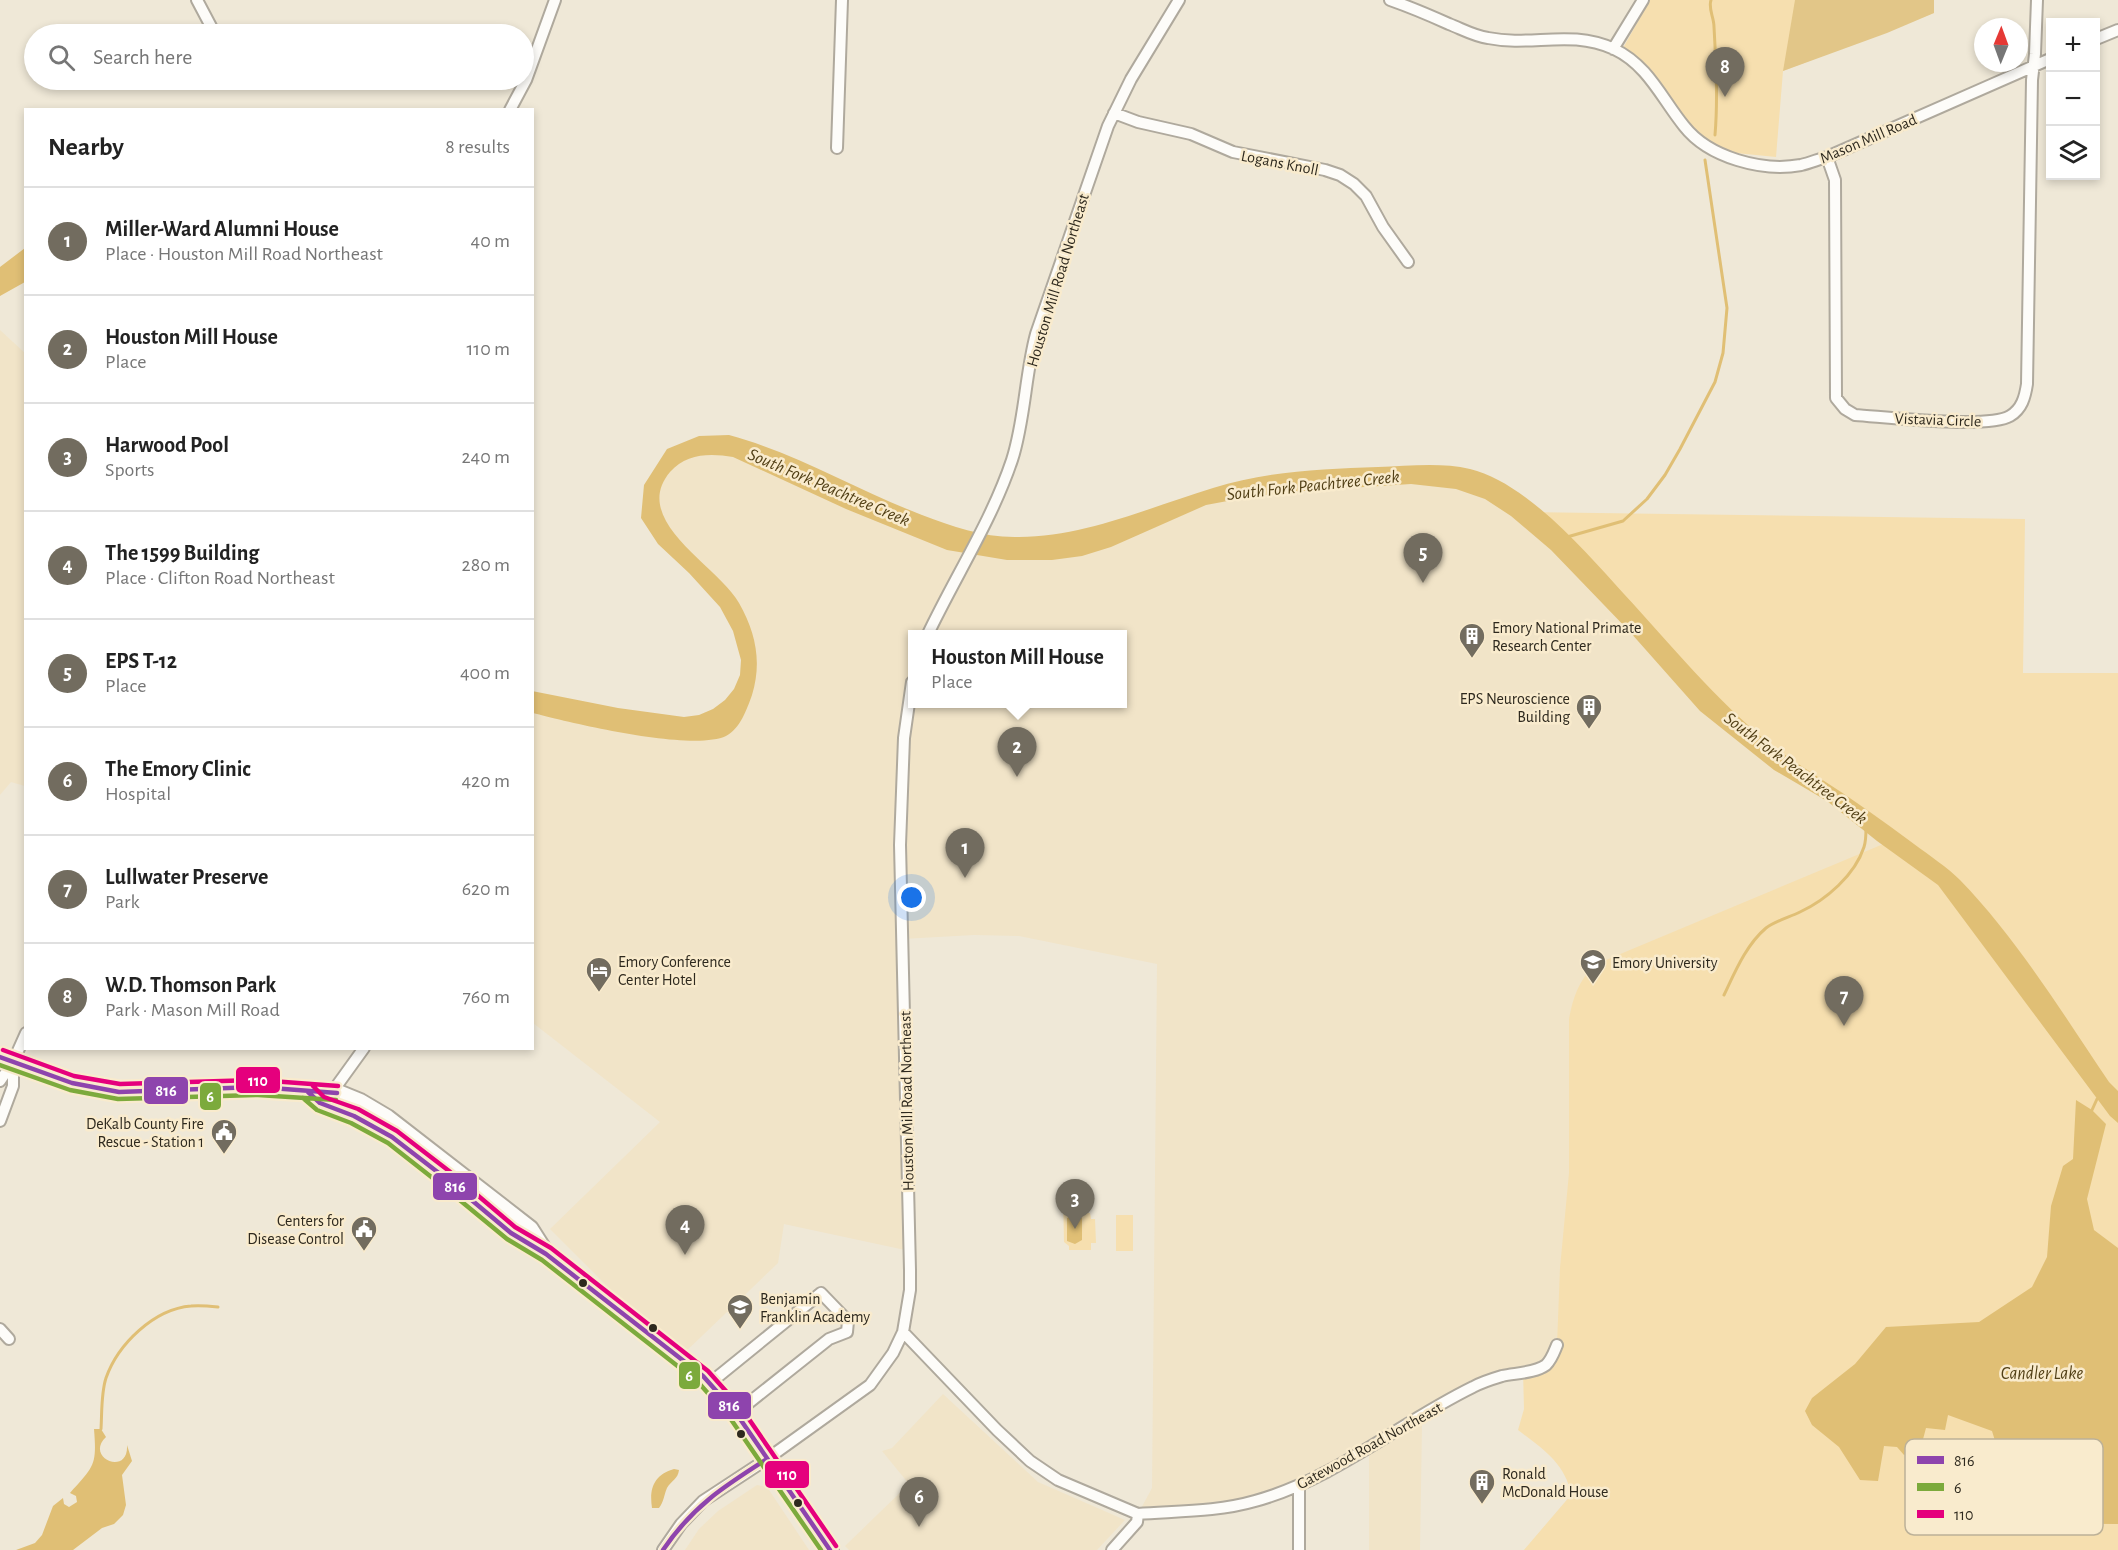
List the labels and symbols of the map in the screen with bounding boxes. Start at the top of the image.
north arrow [1974,18,2028,72]
pin: 8 [1706,48,1744,97]
street label: Mason Mill Road [1818,111,1919,166]
street label: Logans Knoll [1240,148,1320,178]
street label: Houston Mill Road Northeast [1024,192,1092,369]
street label: Vistavia Circle [1894,410,1982,430]
water label: South Fork Peachtree Creek [745,446,912,530]
water label: South Fork Peachtree Creek [1226,468,1400,504]
pin: 5 [1404,534,1442,583]
place label: Emory National Primate Research Center [1492,620,1641,654]
building icon: Emory National Primate Research Center [1457,621,1487,659]
place label: EPS Neuroscience Building [1460,691,1570,725]
building icon: EPS Neuroscience Building [1574,692,1604,730]
water label: South Fork Peachtree Creek [1721,709,1870,828]
pin: 2 [998,728,1036,777]
pin: 1 [946,828,984,878]
your location [897,883,926,912]
school or university icon: Emory University [1578,947,1608,985]
place label: Emory Conference Center Hotel [618,954,731,988]
hotel icon: Emory Conference Center Hotel [584,955,614,993]
place label: Emory University [1612,955,1718,972]
pin: 7 [1824,976,1864,1026]
street label: Houston Mill Road Northeast [897,1011,917,1191]
line badge: 110 [235,1066,281,1094]
text: 110 [248,1073,268,1089]
line badge: 816 [143,1076,189,1105]
line badge: 6 [199,1082,222,1111]
text: 816 [155,1083,177,1099]
text: 6 [206,1089,214,1105]
place label: DeKalb County Fire Rescue - Station 1 [86,1116,204,1150]
public building icon: DeKalb County Fire Rescue - Station 1 [209,1117,239,1155]
line badge: 816 [432,1172,478,1201]
text: 816 [444,1179,466,1195]
pin: 3 [1056,1180,1094,1229]
pin: 4 [666,1206,704,1255]
place label: Centers for Disease Control [247,1213,345,1247]
public building icon: Centers for Disease Control [349,1214,379,1252]
unlabelled marker [577,1277,589,1289]
place label: Benjamin Franklin Academy [760,1291,870,1326]
school or university icon: Benjamin Franklin Academy [725,1292,755,1330]
unlabelled marker [647,1322,659,1334]
line badge: 6 [678,1361,701,1390]
water label: Candler Lake [2001,1365,2083,1383]
text: 6 [685,1368,693,1384]
line badge: 816 [707,1391,752,1420]
text: 816 [718,1398,740,1414]
street label: Gatewood Road Northeast [1294,1399,1445,1492]
unlabelled marker [735,1428,747,1440]
legend [1905,1439,2103,1535]
text: 816 [1954,1453,1975,1469]
line badge: 110 [764,1460,810,1489]
place label: Ronald McDonald House [1502,1466,1608,1500]
text: 110 [777,1467,797,1483]
building icon: Ronald McDonald House [1467,1467,1497,1505]
pin: 6 [900,1478,938,1527]
text: 6 [1954,1480,1962,1496]
unlabelled marker [792,1497,804,1509]
text: 110 [1954,1507,1973,1523]

